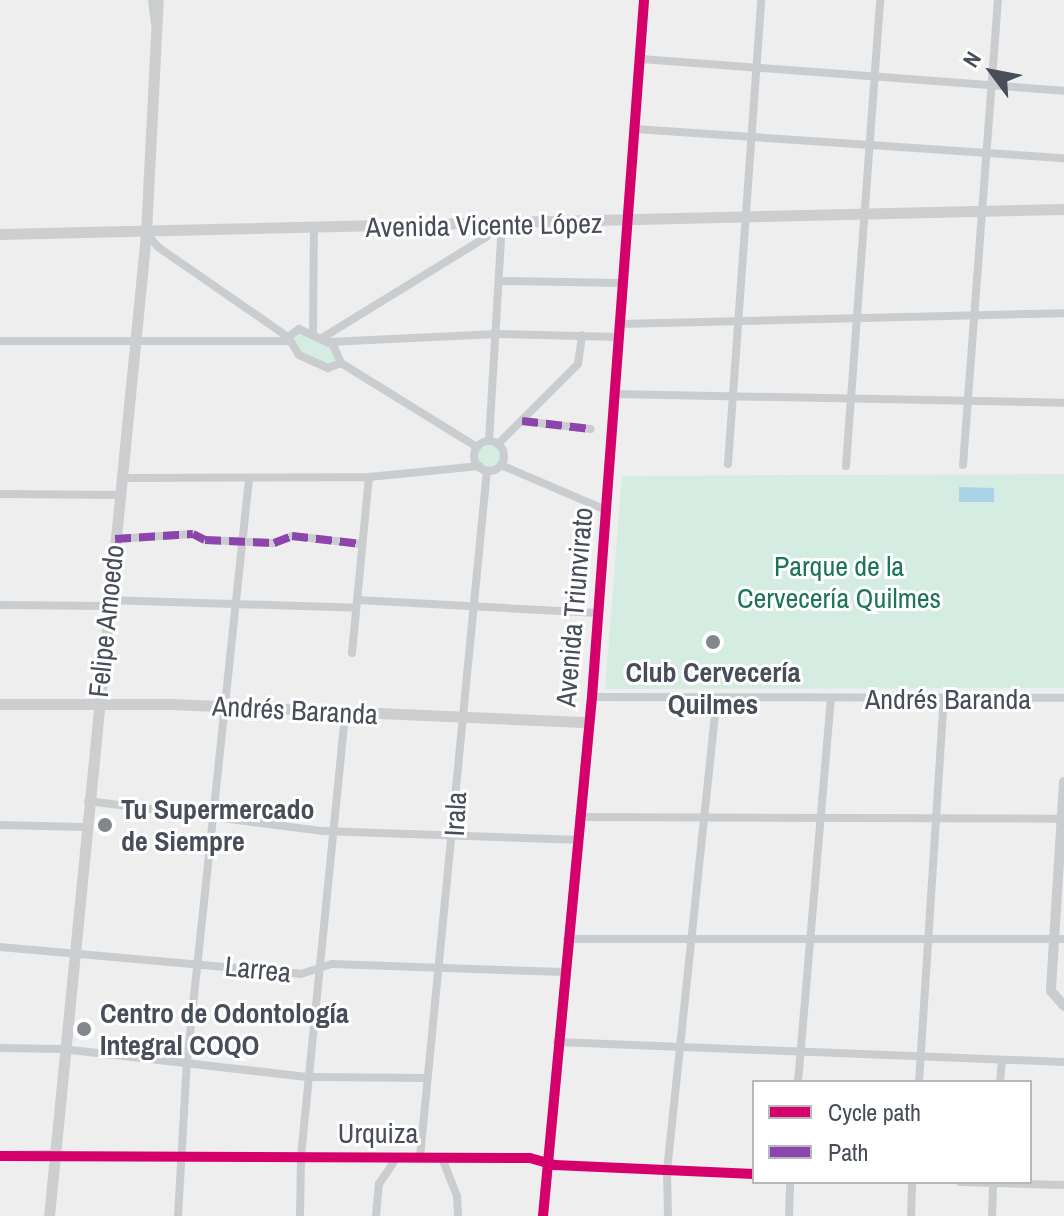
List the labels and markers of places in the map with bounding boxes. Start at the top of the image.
marker: Club Cervecería Quilmes [704,633,722,651]
place label: Club Cervecería Quilmes [626,655,800,721]
place label: Tu Supermercado de Siempre [121,792,315,858]
marker: Tu Supermercado de Siempre [96,816,114,834]
place label: Centro de Odontología Integral COQO [100,996,349,1062]
marker: Centro de Odontología Integral COQO [75,1020,93,1038]

